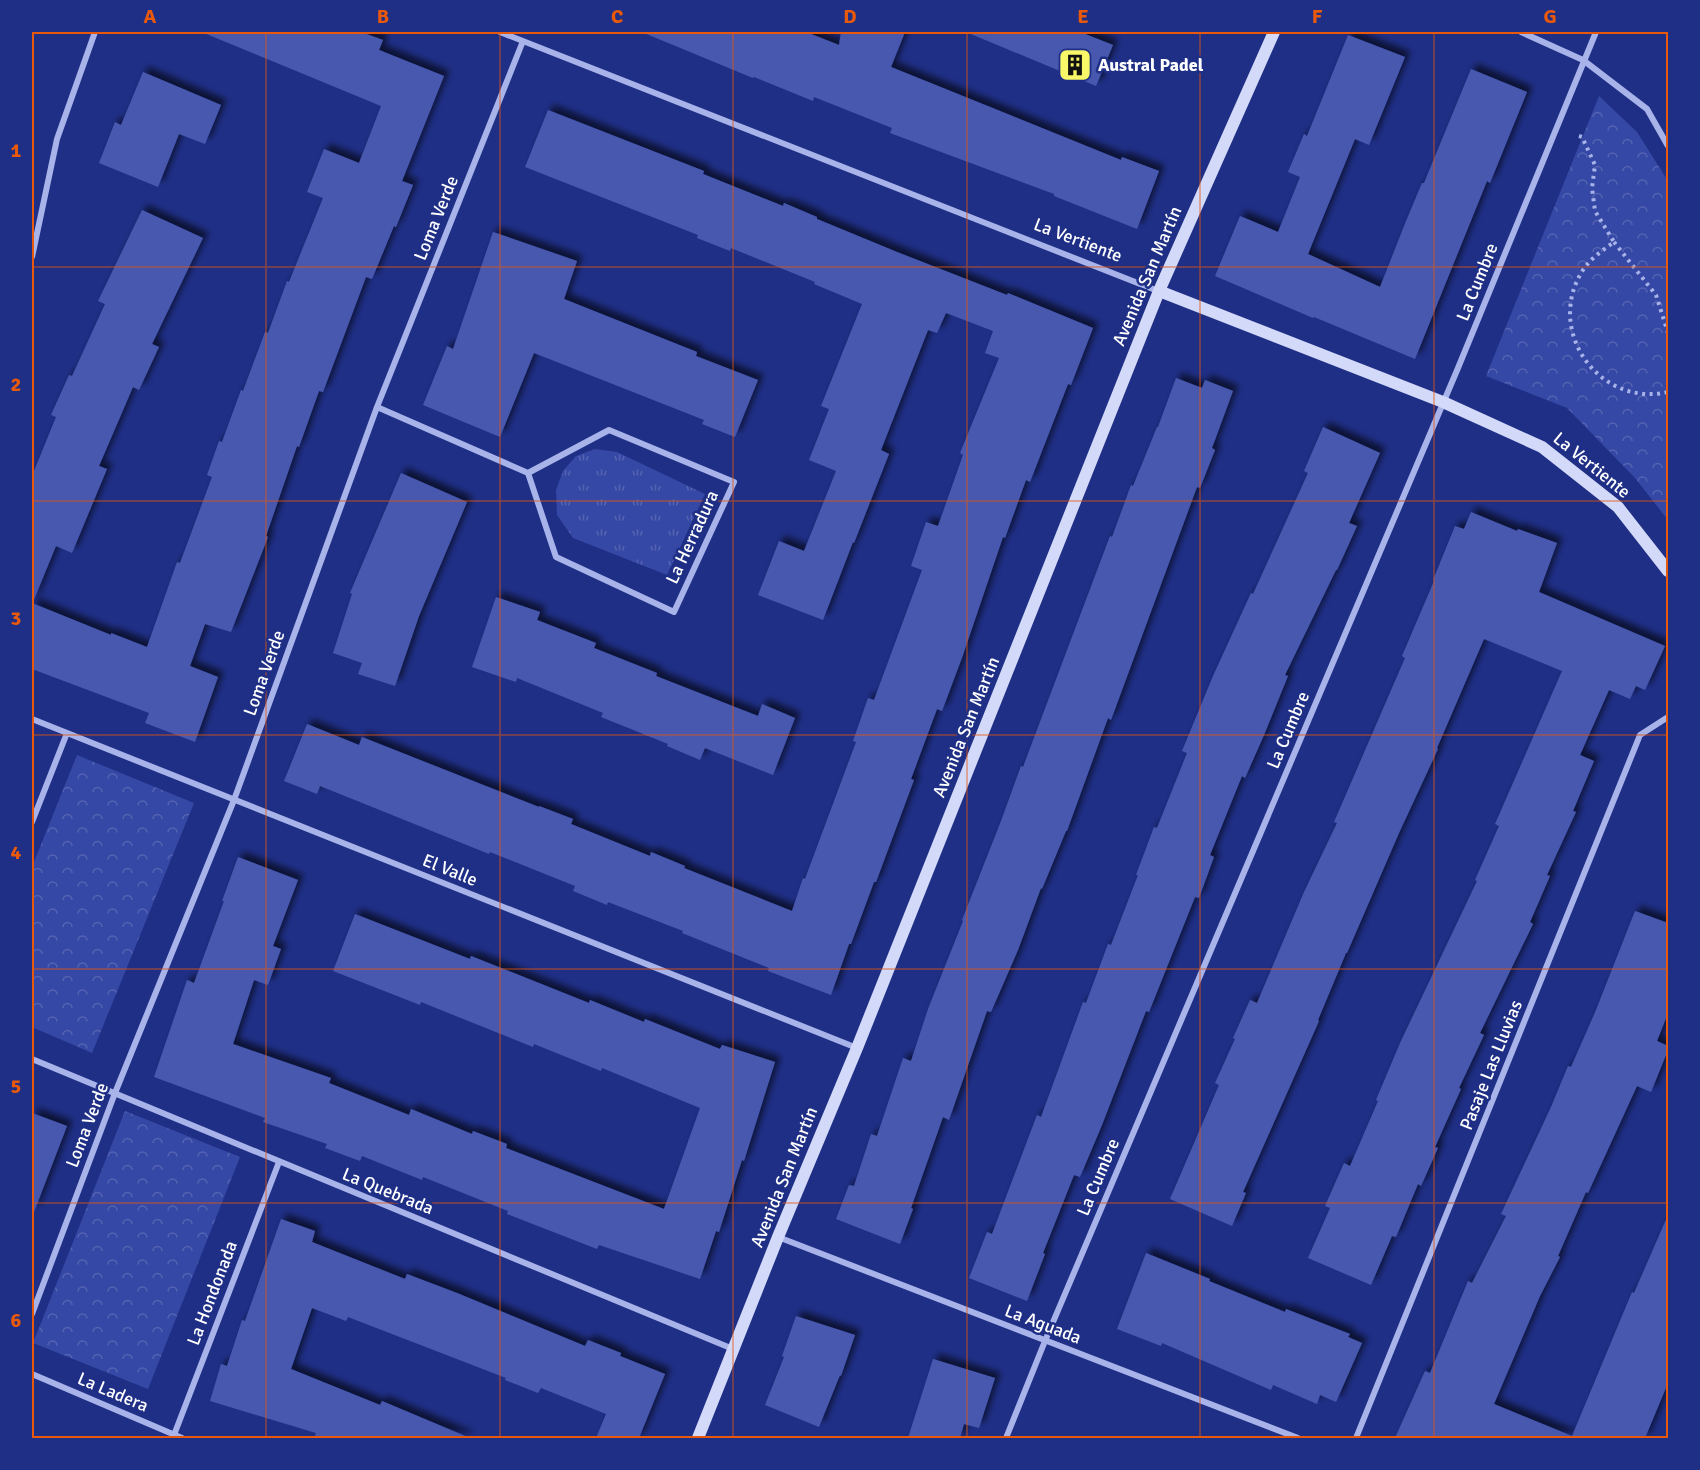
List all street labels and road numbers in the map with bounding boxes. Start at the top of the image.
street label: Loma Verde [409,173,463,263]
street label: Avenida San Martín [1108,203,1186,349]
street label: La Vertiente [1031,213,1125,267]
street label: La Cumbre [1451,240,1503,324]
street label: La Vertiente [1549,427,1635,503]
street label: La Herradura [661,487,723,587]
street label: Loma Verde [238,627,290,719]
street label: Avenida San Martín [928,653,1004,801]
street label: La Cumbre [1262,688,1314,772]
street label: El Valle [419,849,481,891]
street label: Pasaje Las Lluvias [1455,997,1527,1133]
street label: Loma Verde [61,1079,113,1171]
street label: Avenida San Martín [746,1103,822,1251]
street label: La Cumbre [1072,1135,1124,1219]
street label: La Quebrada [339,1163,437,1219]
street label: La Hondonada [182,1238,242,1348]
street label: La Aguada [1002,1299,1084,1349]
street label: La Ladera [74,1367,152,1417]

